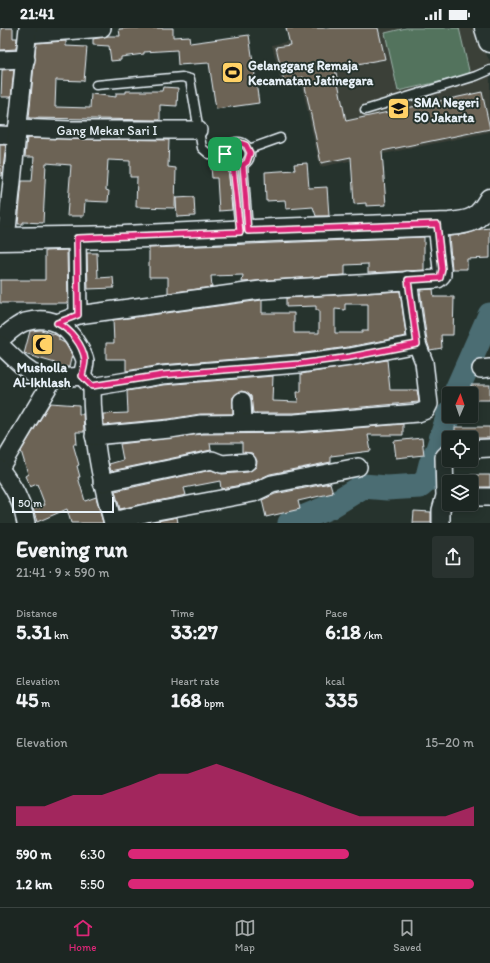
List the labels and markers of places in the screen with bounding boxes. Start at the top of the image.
place label: Gelanggang Remaja Kecamatan Jatinegara [248,58,374,89]
sports icon: Gelanggang Remaja Kecamatan Jatinegara [220,59,246,85]
place label: SMA Negeri 50 Jakarta [414,95,479,125]
school or university icon: SMA Negeri 50 Jakarta [385,96,411,122]
pin [208,137,242,171]
mosque icon: Musholla Al-Ikhlash [29,332,55,358]
place label: Musholla Al-Ikhlash [12,360,72,390]

